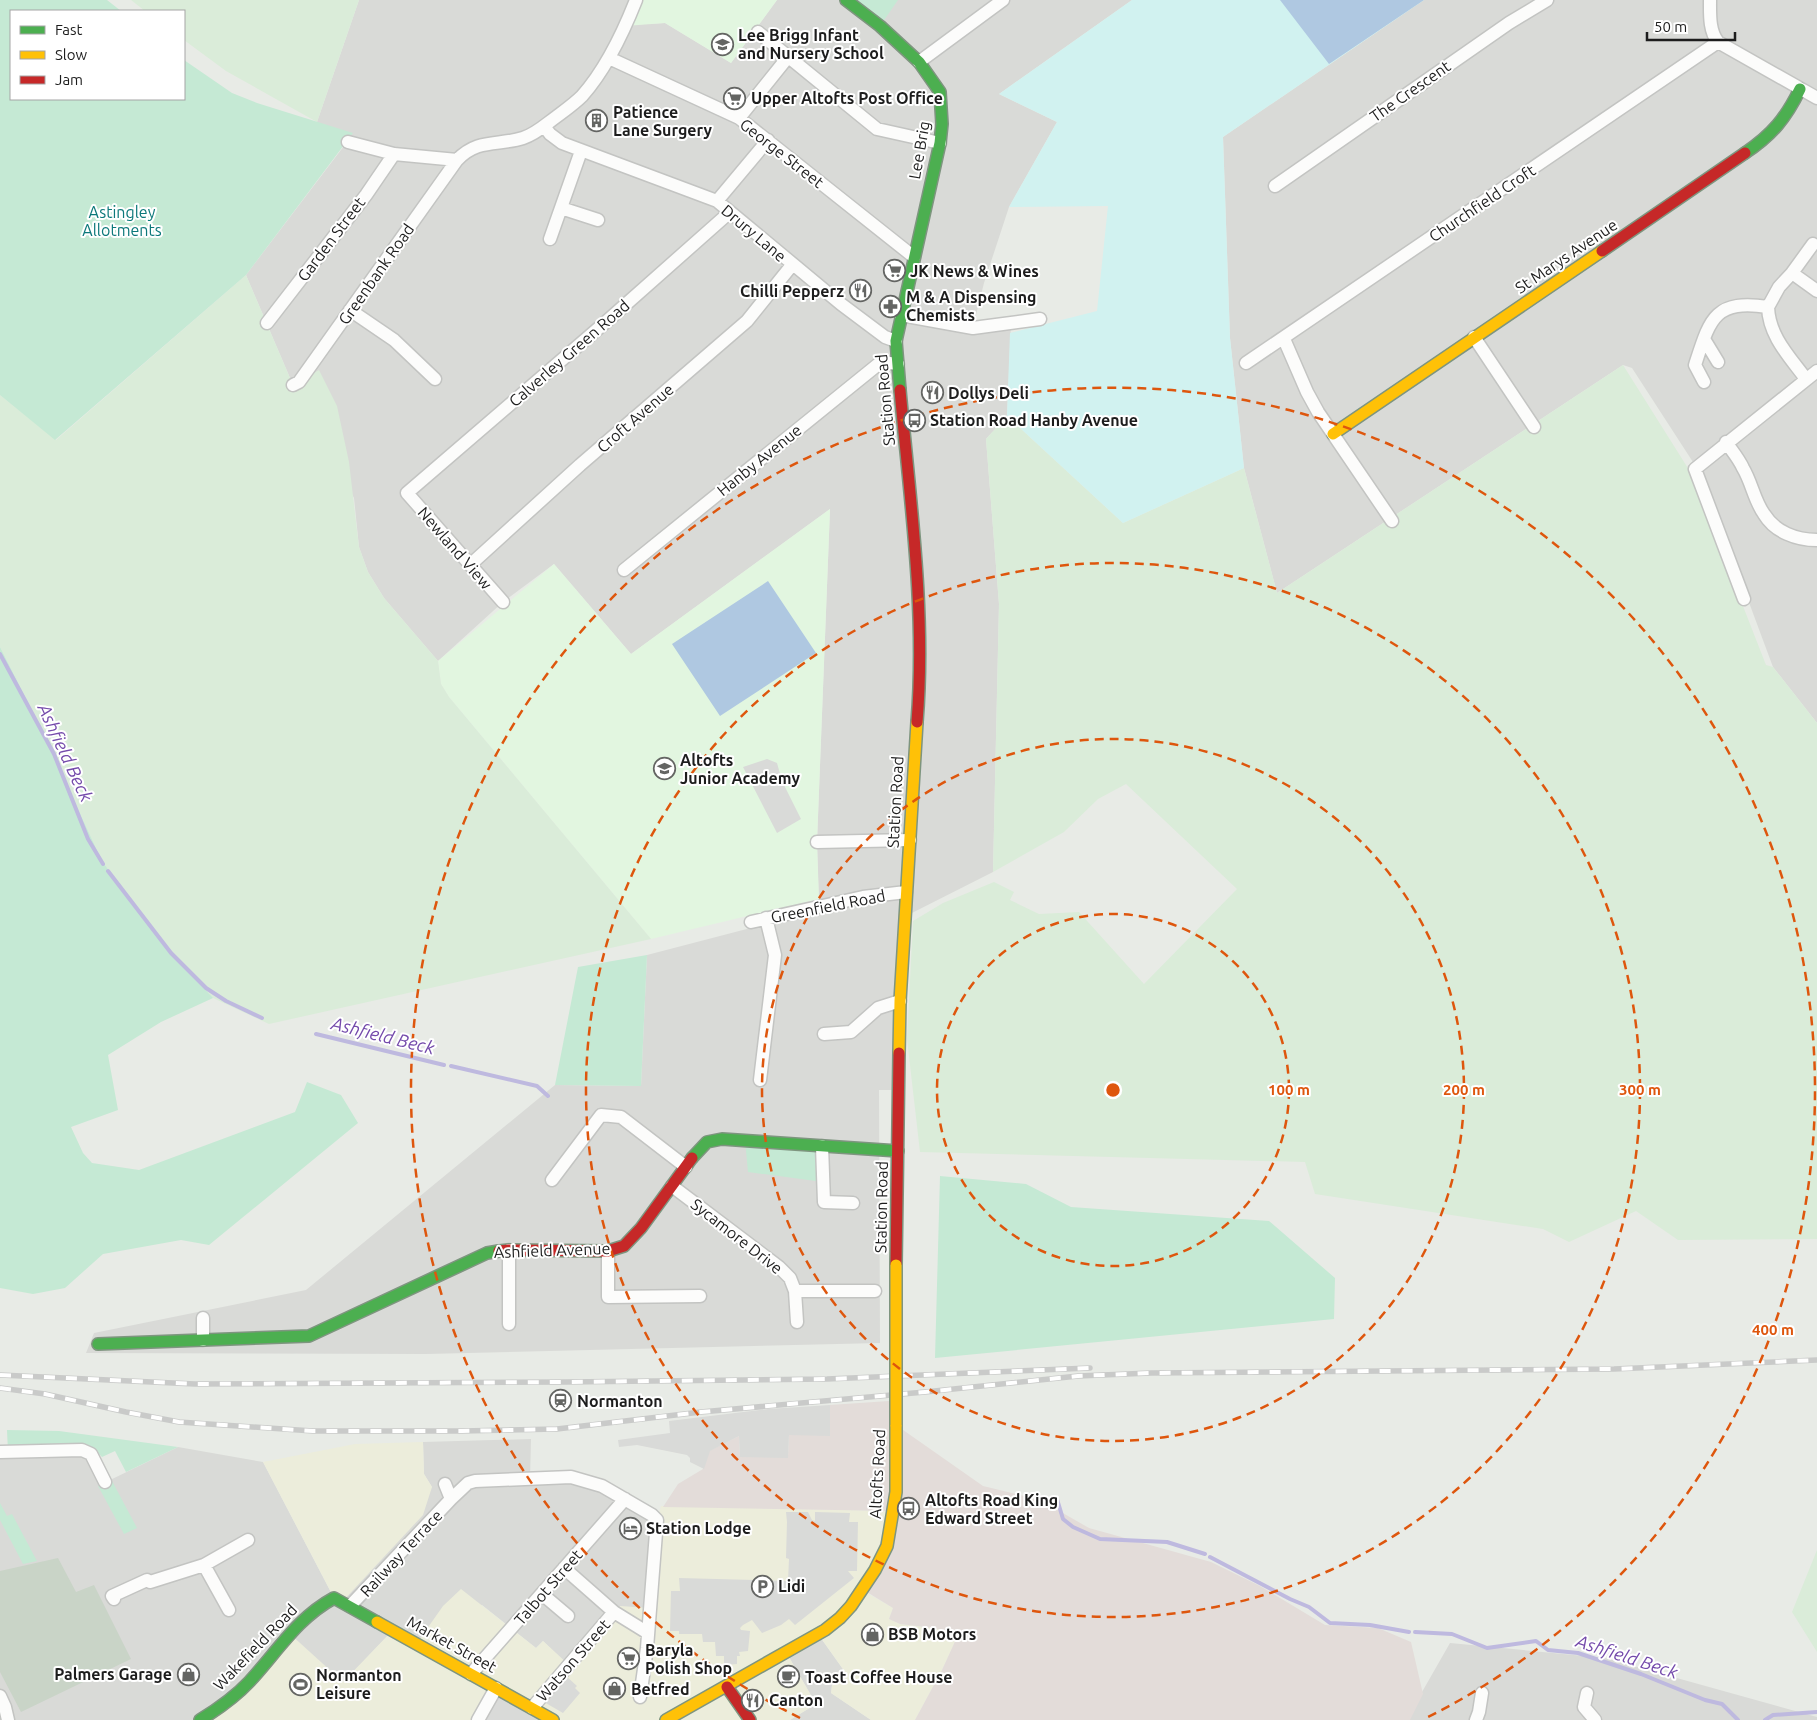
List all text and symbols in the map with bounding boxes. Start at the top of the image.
legend [10,10,185,100]
scale bar [1647,10,1734,42]
text: 50 m [1654,18,1687,35]
text: Fast [55,21,83,38]
place label: Lee Brigg Infant and Nursery School [738,26,884,62]
school or university icon: Lee Brigg Infant and Nursery School [710,32,734,56]
text: Slow [55,46,88,63]
street label: The Crescent [1366,56,1454,125]
text: Jam [55,71,83,88]
supermarket icon: Upper Altofts Post Office [723,86,747,110]
place label: Upper Altofts Post Office [751,89,943,107]
place label: Patience Lane Surgery [613,103,713,139]
building icon: Patience Lane Surgery [585,109,609,133]
street label: George Street [737,115,828,192]
street label: Lee Brig [905,119,933,181]
street label: Churchfield Croft [1425,160,1539,245]
street label: Garden Street [294,193,369,285]
street label: Drury Lane [718,201,790,265]
park label: Astingley Allotments [82,203,162,239]
street label: St Marys Avenue [1512,215,1620,297]
street label: Greenbank Road [335,220,417,328]
supermarket icon: JK News & Wines [882,259,906,283]
place label: JK News & Wines [910,262,1039,280]
restaurant icon: Chilli Pepperz [848,279,872,303]
place label: Chilli Pepperz [740,282,844,300]
place label: M & A Dispensing Chemists [906,288,1037,324]
pharmacy icon: M & A Dispensing Chemists [878,294,902,318]
street label: Calverley Green Road [505,296,633,410]
street label: Station Road [872,353,898,447]
street label: Croft Avenue [593,380,677,456]
restaurant icon: Dollys Deli [920,381,944,405]
place label: Dollys Deli [948,384,1029,402]
bus stop icon: Station Road Hanby Avenue [902,408,926,432]
place label: Station Road Hanby Avenue [930,411,1138,429]
street label: Hanby Avenue [713,421,805,499]
street label: Newland View [414,503,496,593]
water label: Ashfield Beck [33,699,98,806]
place label: Altofts Junior Academy [680,751,800,787]
street label: Station Road [884,756,906,848]
school or university icon: Altofts Junior Academy [652,757,676,781]
street label: Greenfield Road [769,886,887,926]
water label: Ashfield Beck [328,1012,438,1059]
centre of rings [1104,1081,1122,1099]
text: 100 m [1268,1081,1310,1098]
text: 200 m [1443,1081,1485,1098]
text: 300 m [1619,1081,1661,1098]
street label: Station Road [871,1161,891,1253]
street label: Sycamore Drive [688,1195,786,1277]
street label: Ashfield Avenue [493,1239,611,1261]
text: 400 m [1752,1321,1794,1338]
station icon: Normanton [549,1389,573,1413]
place label: Normanton [577,1392,663,1410]
street label: Altofts Road [866,1429,888,1519]
place label: Altofts Road King Edward Street [925,1491,1058,1527]
bus stop icon: Altofts Road King Edward Street [897,1497,921,1521]
street label: Railway Terrace [356,1506,446,1600]
hotel icon: Station Lodge [618,1516,642,1540]
place label: Station Lodge [646,1519,751,1537]
street label: Talbot Street [510,1545,586,1628]
parking icon: Lidi [750,1574,774,1598]
place label: Lidi [778,1577,805,1595]
street label: Wakefield Road [210,1600,300,1694]
street label: Market Street [404,1612,500,1676]
street label: Watson Street [532,1615,614,1705]
shop icon: BSB Motors [860,1622,884,1646]
place label: BSB Motors [888,1625,976,1643]
water label: Ashfield Beck [1573,1630,1681,1683]
place label: Baryla Polish Shop [645,1641,732,1677]
supermarket icon: Baryla Polish Shop [617,1647,641,1671]
shop icon: Palmers Garage [176,1662,200,1686]
place label: Palmers Garage [54,1665,172,1683]
cafe icon: Toast Coffee House [777,1665,801,1689]
place label: Normanton Leisure [316,1666,402,1702]
place label: Toast Coffee House [805,1668,952,1686]
sports icon: Normanton Leisure [288,1672,312,1696]
shop icon: Betfred [603,1677,627,1701]
place label: Betfred [631,1680,690,1698]
restaurant icon: Canton [741,1688,765,1712]
place label: Canton [769,1691,823,1709]

